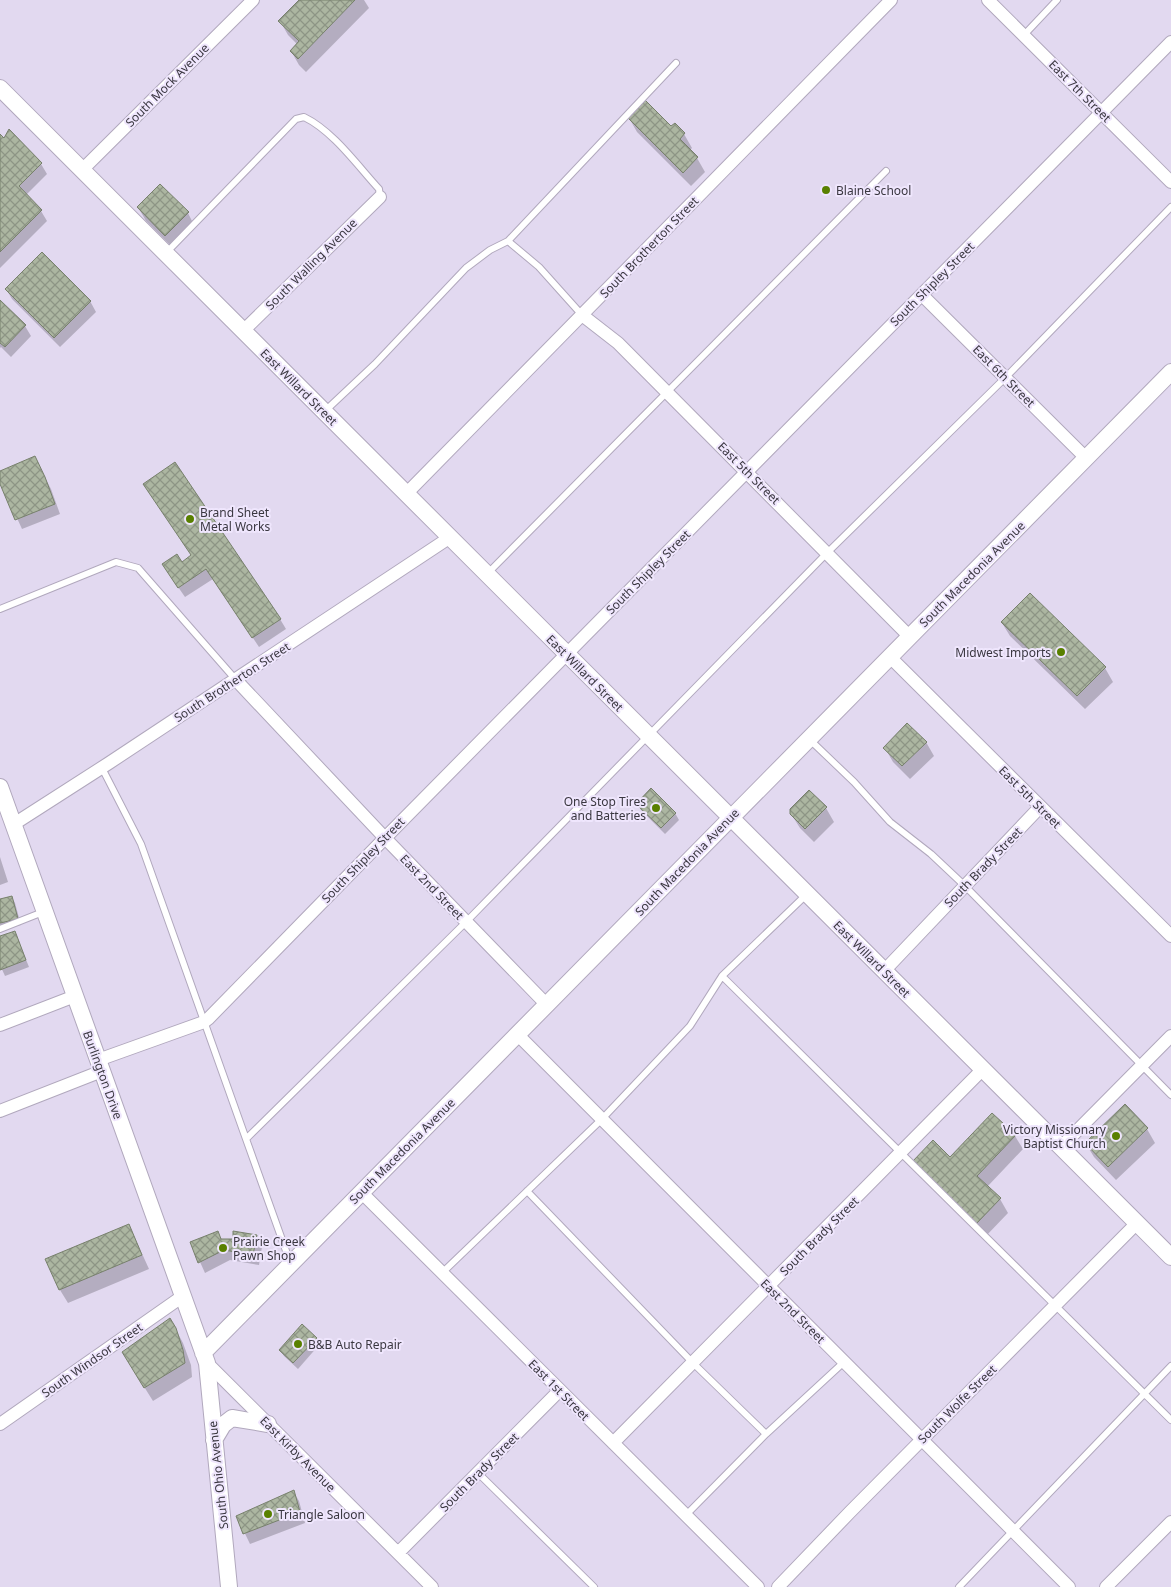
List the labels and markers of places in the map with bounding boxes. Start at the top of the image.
place label: Blaine School [836,182,911,199]
marker: Blaine School [820,184,832,196]
place label: Brand Sheet Metal Works [200,504,270,535]
marker: Brand Sheet Metal Works [184,513,196,525]
place label: Midwest Imports [955,644,1051,661]
marker: Midwest Imports [1055,646,1067,658]
place label: One Stop Tires and Batteries [564,793,646,824]
marker: One Stop Tires and Batteries [650,802,662,814]
place label: Victory Missionary Baptist Church [1003,1121,1107,1152]
marker: Victory Missionary Baptist Church [1110,1130,1122,1142]
place label: Prairie Creek Pawn Shop [233,1233,306,1264]
marker: Prairie Creek Pawn Shop [217,1242,229,1254]
place label: B&B Auto Repair [308,1336,402,1353]
marker: B&B Auto Repair [292,1338,304,1350]
place label: Triangle Saloon [278,1506,365,1523]
marker: Triangle Saloon [262,1508,274,1520]

